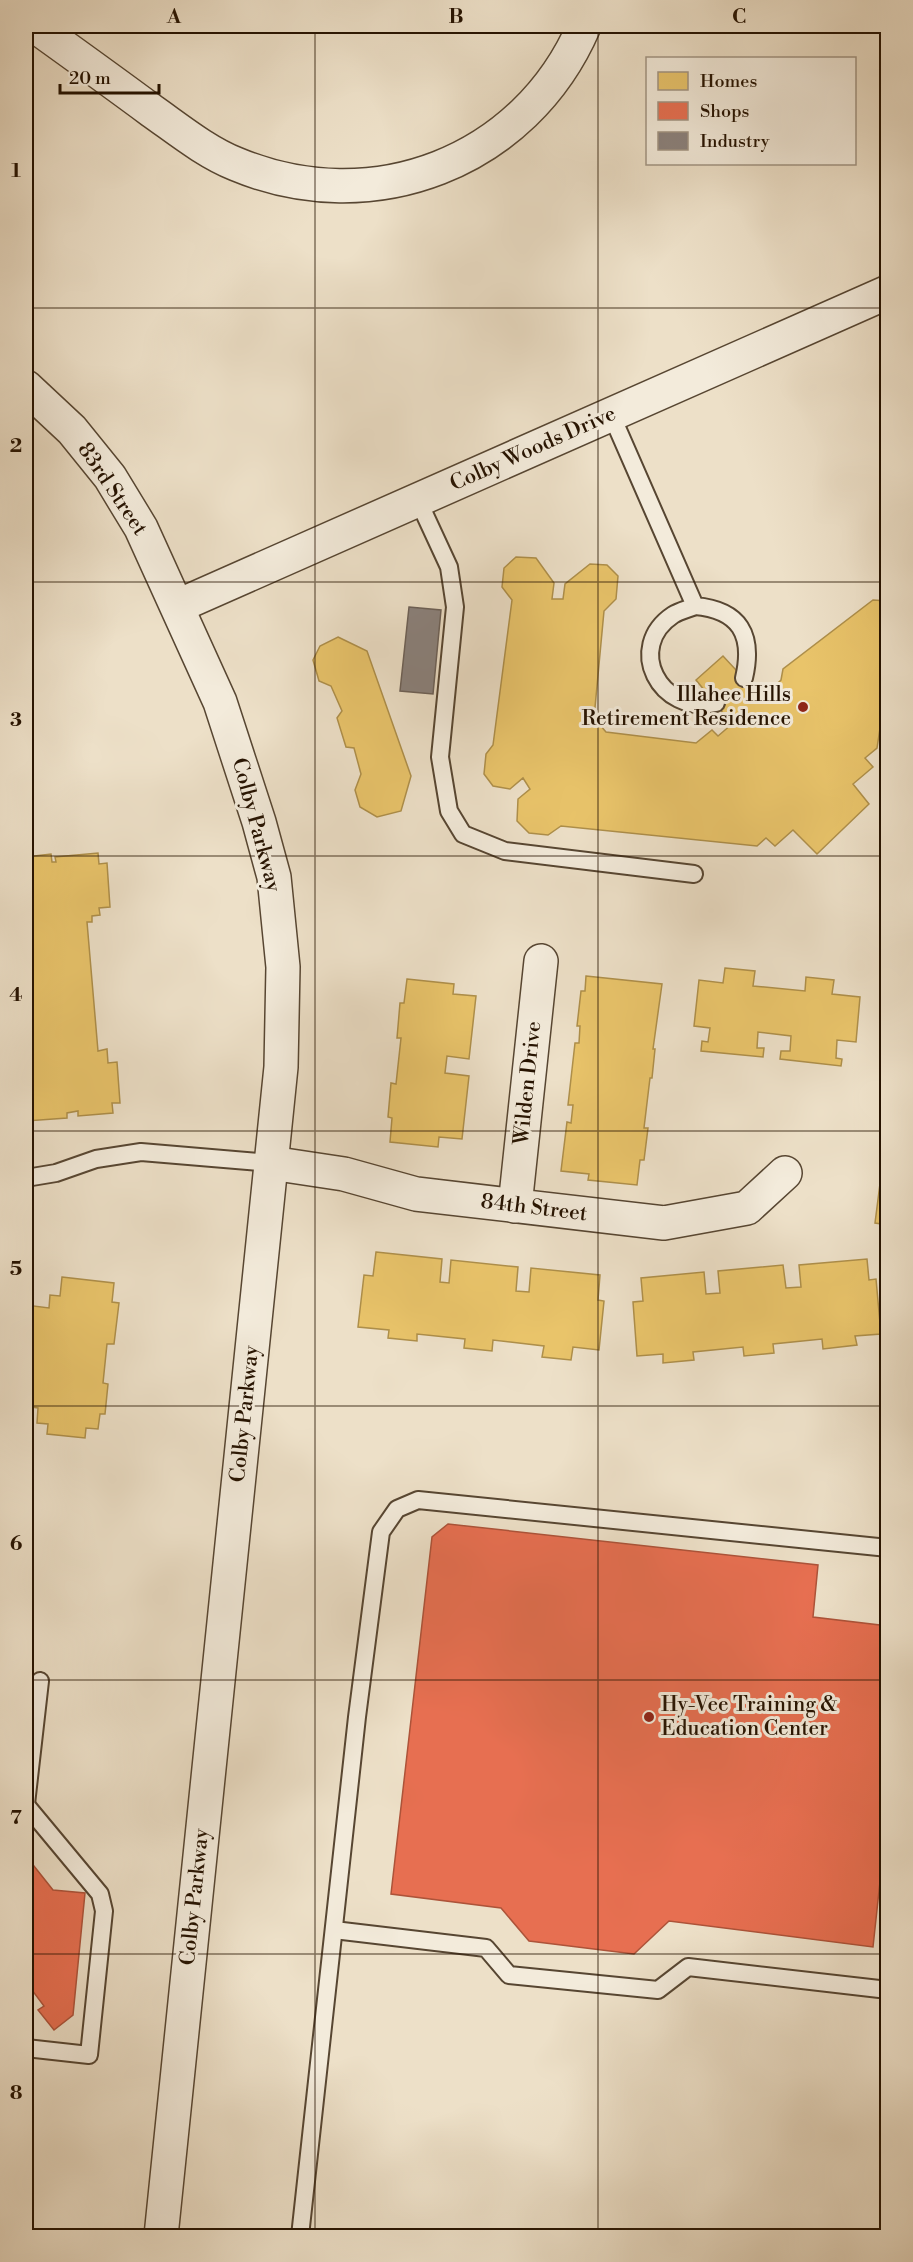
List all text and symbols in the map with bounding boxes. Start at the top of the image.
text: A [166,5,182,30]
text: B [448,5,464,30]
text: C [732,5,746,30]
scale bar [60,57,159,95]
legend [646,57,856,165]
text: 20 m [69,67,111,90]
text: Homes [700,70,757,93]
text: Shops [700,100,750,123]
text: Industry [700,130,770,153]
text: 1 [11,159,21,184]
street label: Colby Woods Drive [446,401,620,497]
text: 2 [10,434,22,459]
street label: 83rd Street [71,438,153,541]
place label: Illahee Hills Retirement Residence [582,682,791,732]
marker: Illahee Hills Retirement Residence [796,700,810,714]
text: 3 [10,708,22,733]
street label: Colby Parkway [226,755,287,896]
text: 4 [9,983,23,1008]
street label: Wilden Drive [508,1020,547,1147]
street label: 84th Street [479,1189,589,1228]
text: 5 [10,1257,22,1282]
street label: Colby Parkway [225,1343,265,1484]
text: 6 [10,1532,23,1557]
place label: Hy-Vee Training & Education Center [661,1692,838,1742]
marker: Hy-Vee Training & Education Center [642,1710,656,1724]
text: 7 [10,1806,22,1831]
street label: Colby Parkway [175,1826,215,1967]
text: 8 [10,2081,23,2106]

